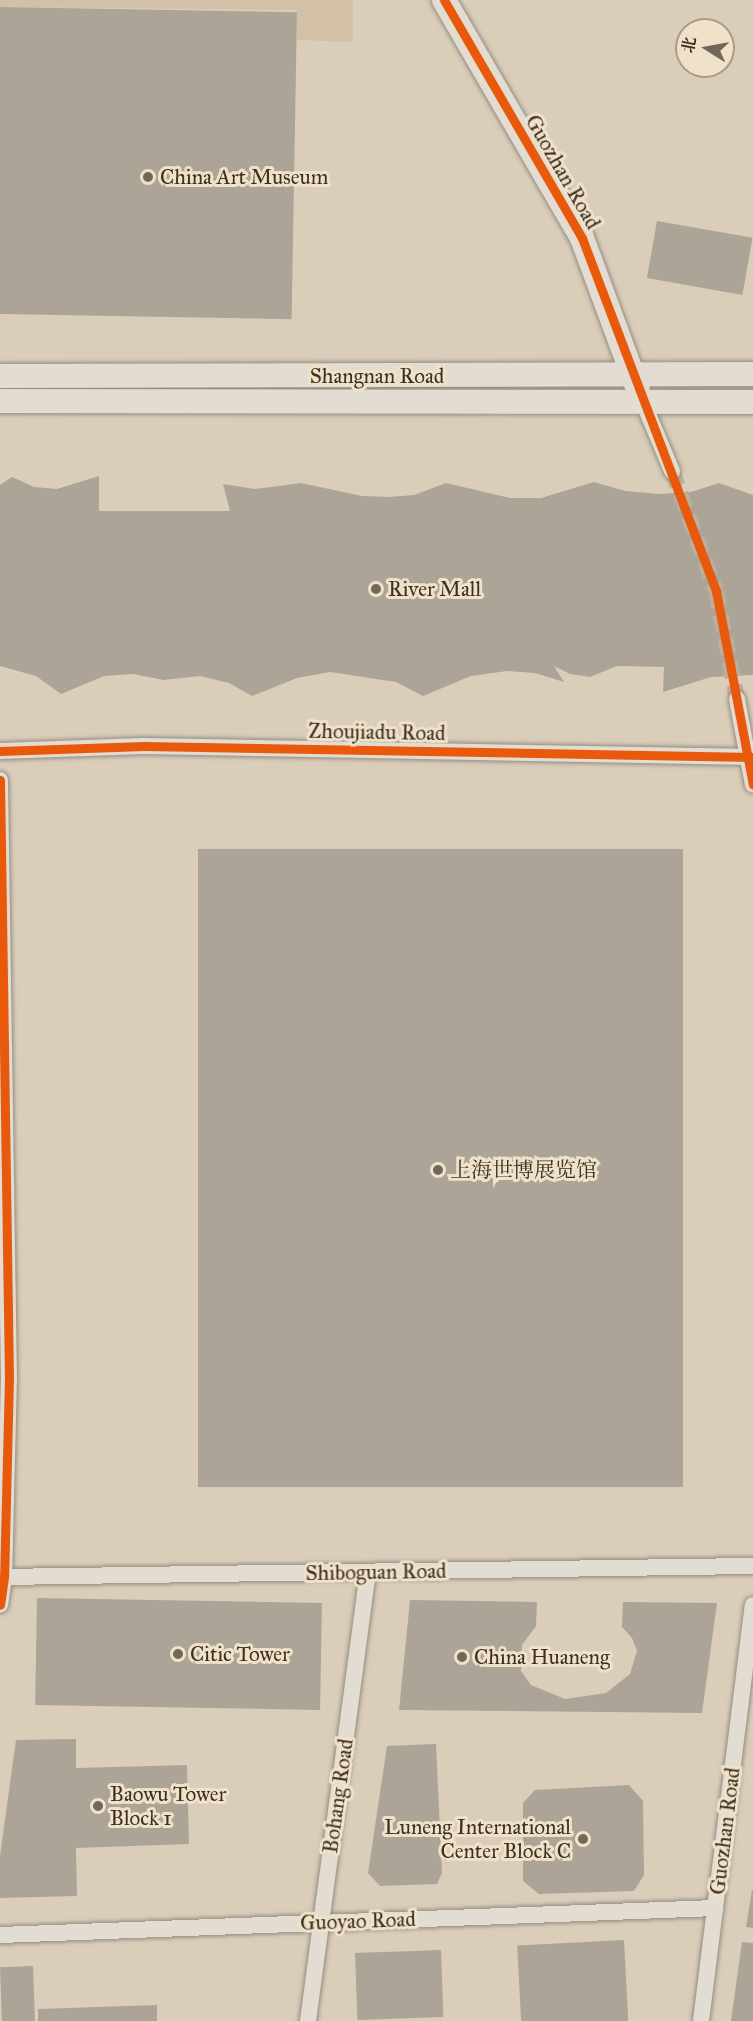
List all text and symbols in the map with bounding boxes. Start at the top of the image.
north arrow [675,18,735,78]
text: 北 [678,35,700,55]
street label: Guozhan Road [520,110,606,234]
place label: China Art Museum [160,164,328,190]
marker: China Art Museum [141,170,155,184]
street label: Shangnan Road [310,363,444,389]
place label: River Mall [388,576,481,602]
marker: River Mall [369,582,383,596]
street label: Zhoujiadu Road [308,718,446,746]
place label: 上海世博展览馆 [450,1157,597,1183]
marker: 上海世博展览馆 [431,1163,445,1177]
street label: Shiboguan Road [305,1558,447,1586]
place label: Citic Tower [190,1641,290,1667]
place label: China Huaneng [474,1644,610,1670]
marker: Citic Tower [171,1647,185,1661]
marker: China Huaneng [455,1650,469,1664]
street label: Bohang Road [317,1737,359,1855]
street label: Guozhan Road [705,1766,745,1896]
place label: Baowu Tower Block 1 [110,1781,226,1831]
marker: Baowu Tower Block 1 [91,1799,105,1813]
place label: Luneng International Center Block C [384,1814,571,1864]
marker: Luneng International Center Block C [576,1832,590,1846]
street label: Guoyao Road [300,1906,416,1936]

